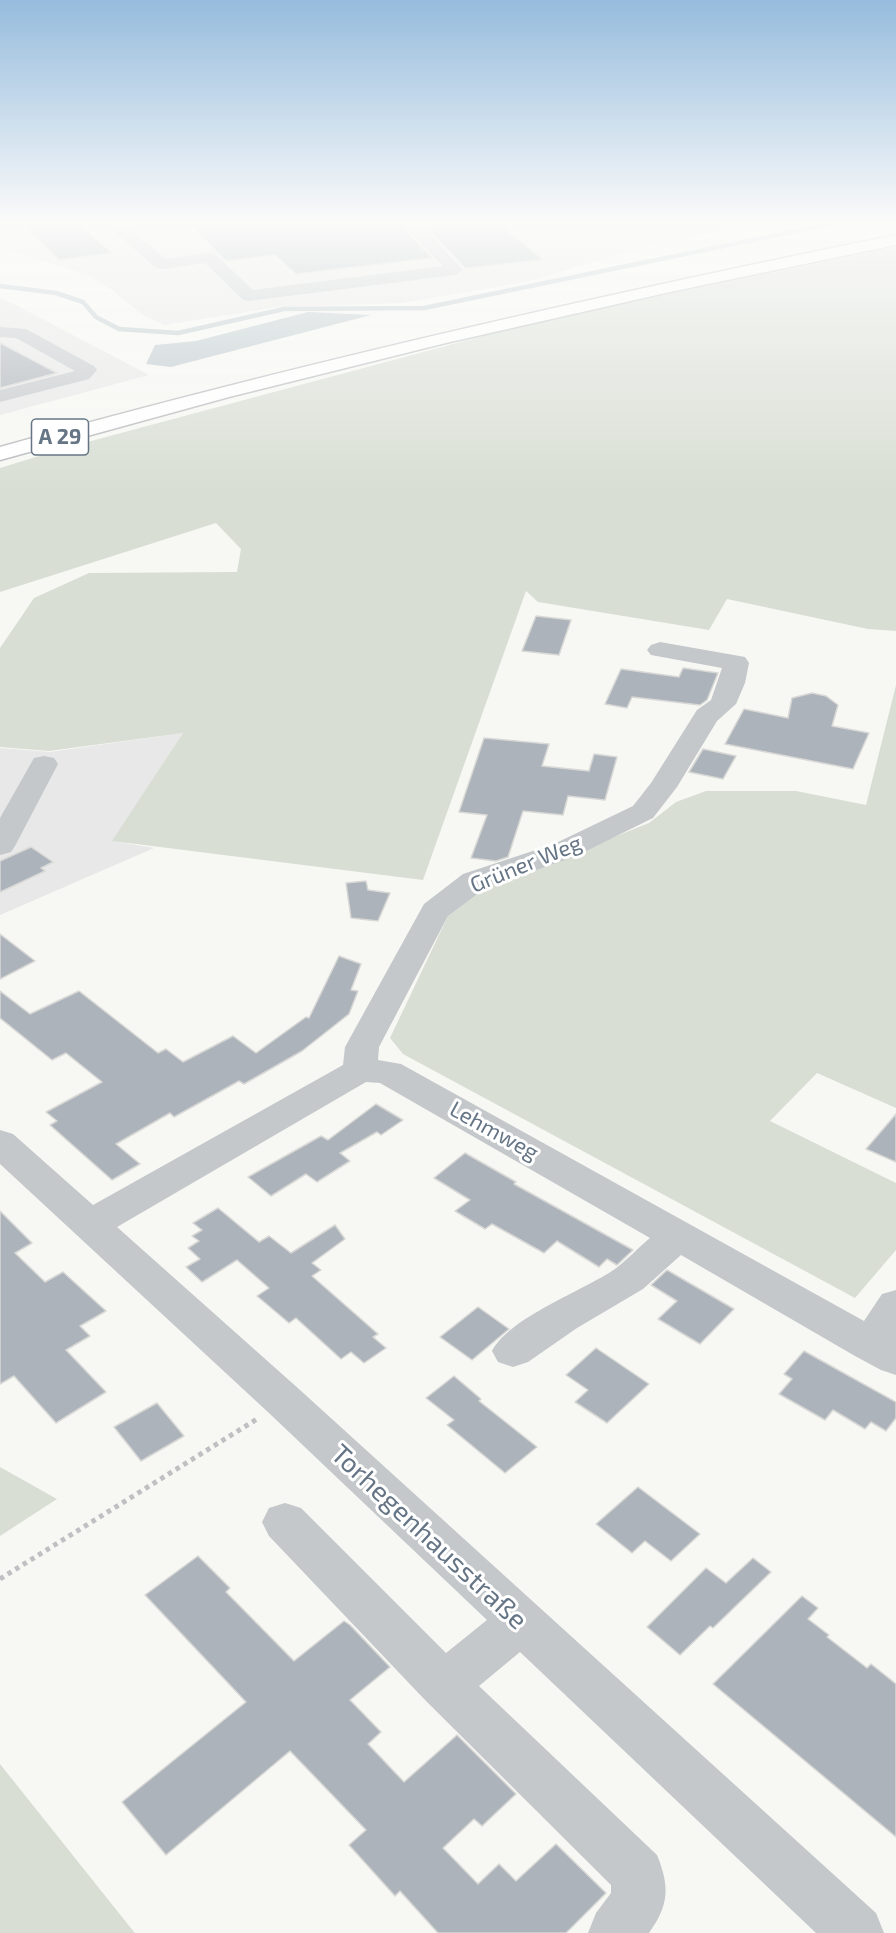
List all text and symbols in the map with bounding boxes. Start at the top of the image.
road number: A 29 [32,419,88,455]
street label: Grüner Weg [466,830,586,898]
street label: Lehmweg [445,1096,543,1166]
street label: Torhegenhausstraße [324,1438,534,1636]

